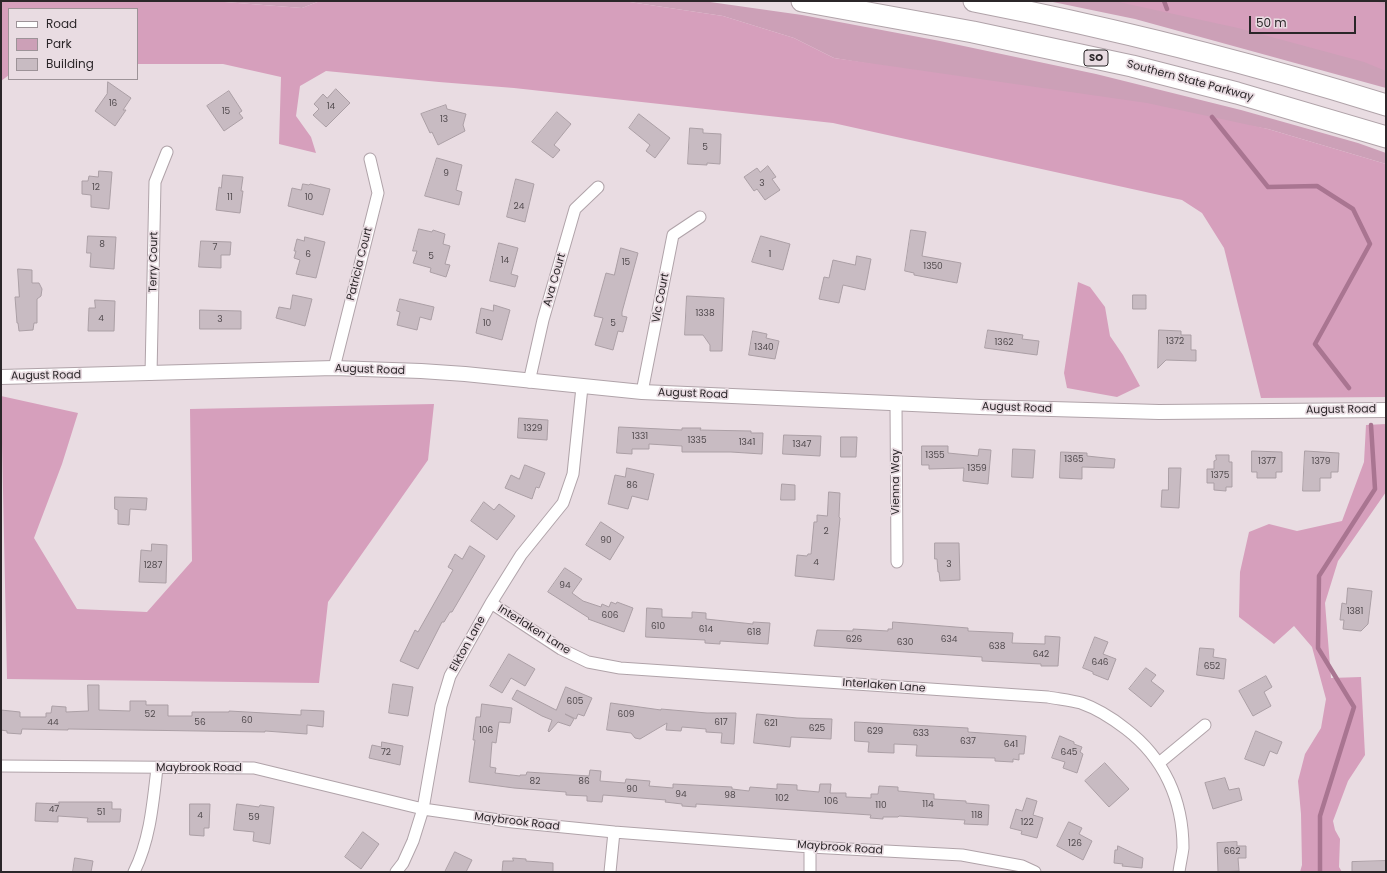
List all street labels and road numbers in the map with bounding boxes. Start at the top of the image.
road number: SO [1084,50,1108,66]
street label: Southern State Parkway [1125,58,1255,104]
street label: Patricia Court [345,226,375,302]
street label: Terry Court [147,231,161,293]
street label: Ava Court [541,252,569,308]
street label: Vic Court [650,272,672,324]
street label: August Road [335,362,405,378]
street label: August Road [11,369,81,383]
street label: August Road [658,386,728,402]
street label: August Road [982,400,1052,416]
street label: August Road [1306,403,1376,417]
street label: Vienna Way [889,449,903,515]
street label: Interlaken Lane [495,602,573,658]
street label: Elkton Lane [447,614,489,674]
street label: Interlaken Lane [842,677,926,695]
street label: Maybrook Road [156,761,242,775]
street label: Maybrook Road [474,810,560,834]
street label: Maybrook Road [797,838,883,858]

